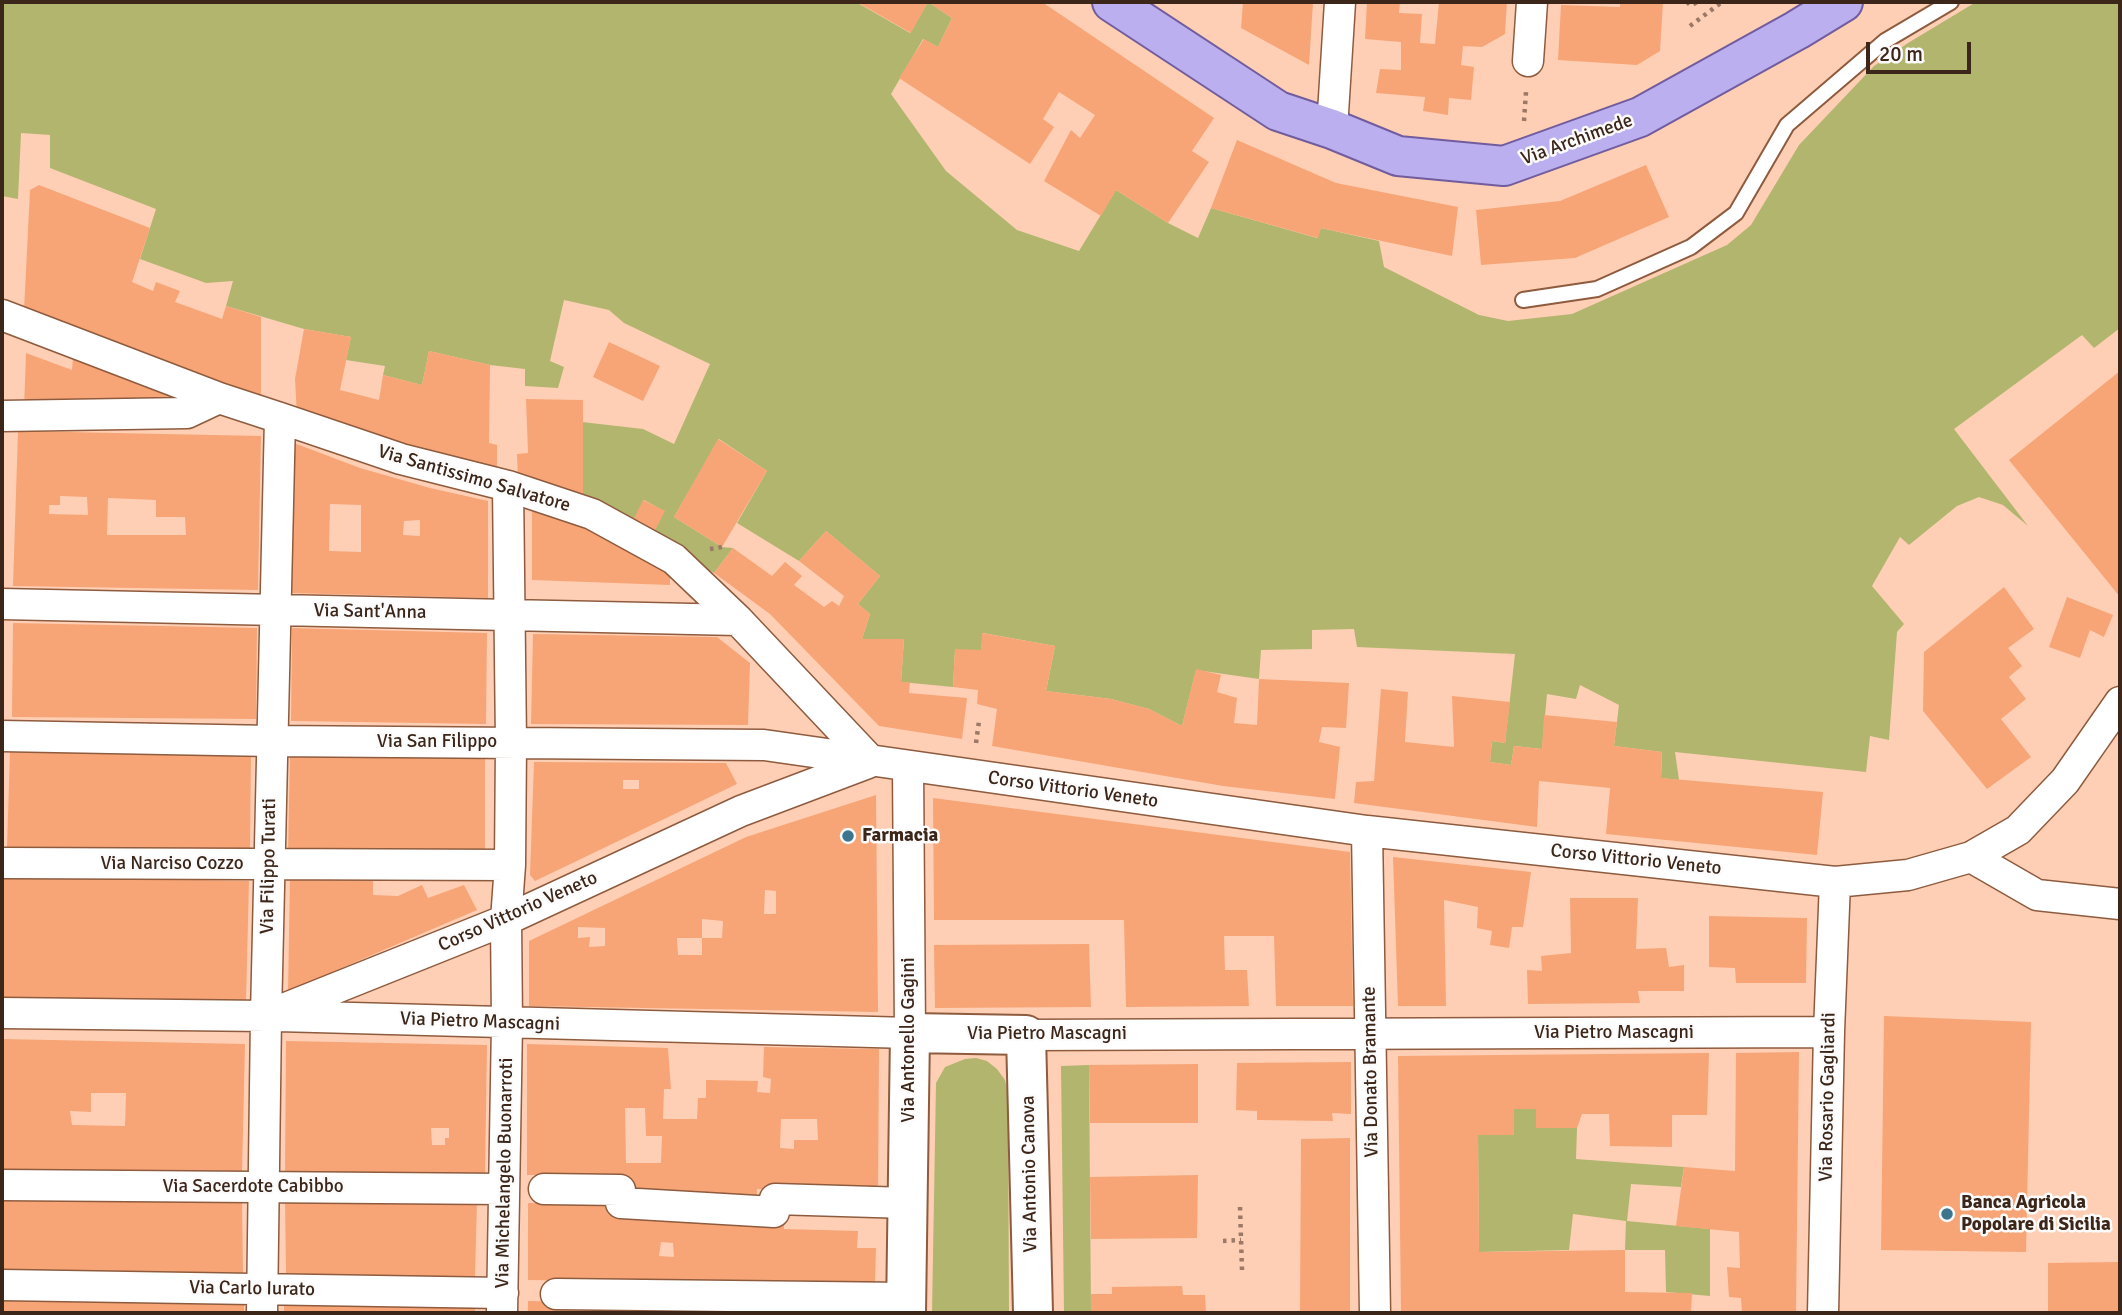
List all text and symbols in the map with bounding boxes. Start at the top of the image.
scale bar [1870,28,1975,72]
text: 20 m [1879,41,1923,67]
street label: Via Archimede [1518,109,1636,171]
street label: Via Santissimo Salvatore [375,441,573,517]
street label: Via Sant'Anna [313,600,427,624]
street label: Via San Filippo [377,731,497,753]
street label: Corso Vittorio Veneto [986,767,1160,813]
street label: Via Filippo Turati [256,798,282,934]
place label: Farmacia [862,825,938,847]
marker: Farmacia [840,828,856,844]
street label: Corso Vittorio Veneto [1549,840,1723,880]
street label: Via Narciso Cozzo [100,853,244,875]
street label: Corso Vittorio Veneto [435,867,601,957]
street label: Via Antonello Gagini [898,957,920,1123]
street label: Via Donato Bramante [1358,986,1384,1158]
street label: Via Pietro Mascagni [400,1008,560,1036]
street label: Via Rosario Gagliardi [1815,1012,1841,1182]
street label: Via Pietro Mascagni [1534,1022,1694,1044]
street label: Via Pietro Mascagni [967,1023,1127,1045]
street label: Via Michelangelo Buonarroti [492,1057,518,1289]
street label: Via Antonio Canova [1017,1095,1043,1253]
street label: Via Sacerdote Cabibbo [162,1176,344,1198]
place label: Banca Agricola Popolare di Sicilia [1961,1192,2111,1236]
marker: Banca Agricola Popolare di Sicilia [1939,1206,1955,1222]
street label: Via Carlo Iurato [189,1277,315,1301]

